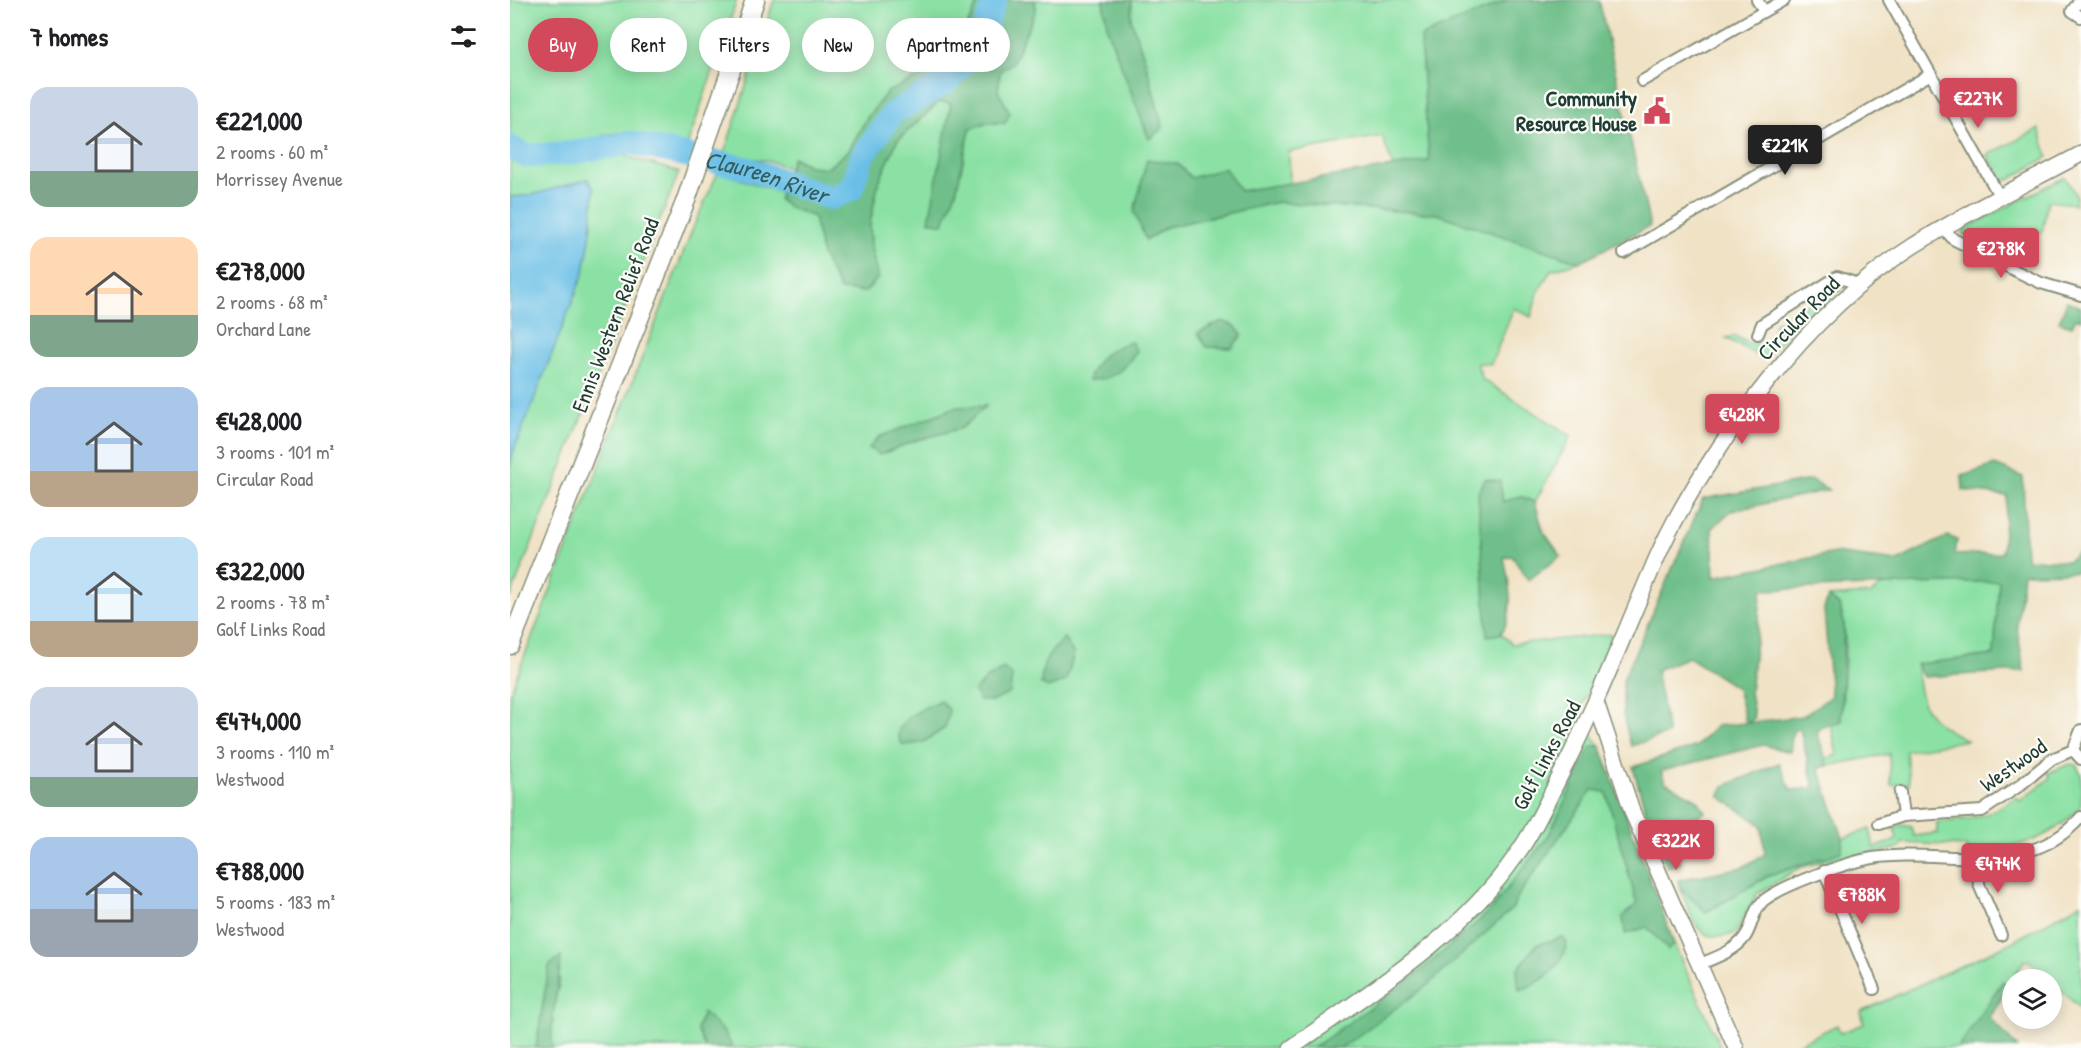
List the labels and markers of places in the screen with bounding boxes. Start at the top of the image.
pin: €227K [1936,78,2020,129]
place label: Community Resource House [1516,83,1638,138]
public building icon: Community Resource House [1642,96,1672,126]
pin: €221K [1743,125,1827,176]
pin: €278K [1959,228,2043,279]
pin: €428K [1700,394,1784,445]
pin: €322K [1634,820,1718,871]
pin: €474K [1956,843,2040,894]
pin: €788K [1820,874,1904,925]

